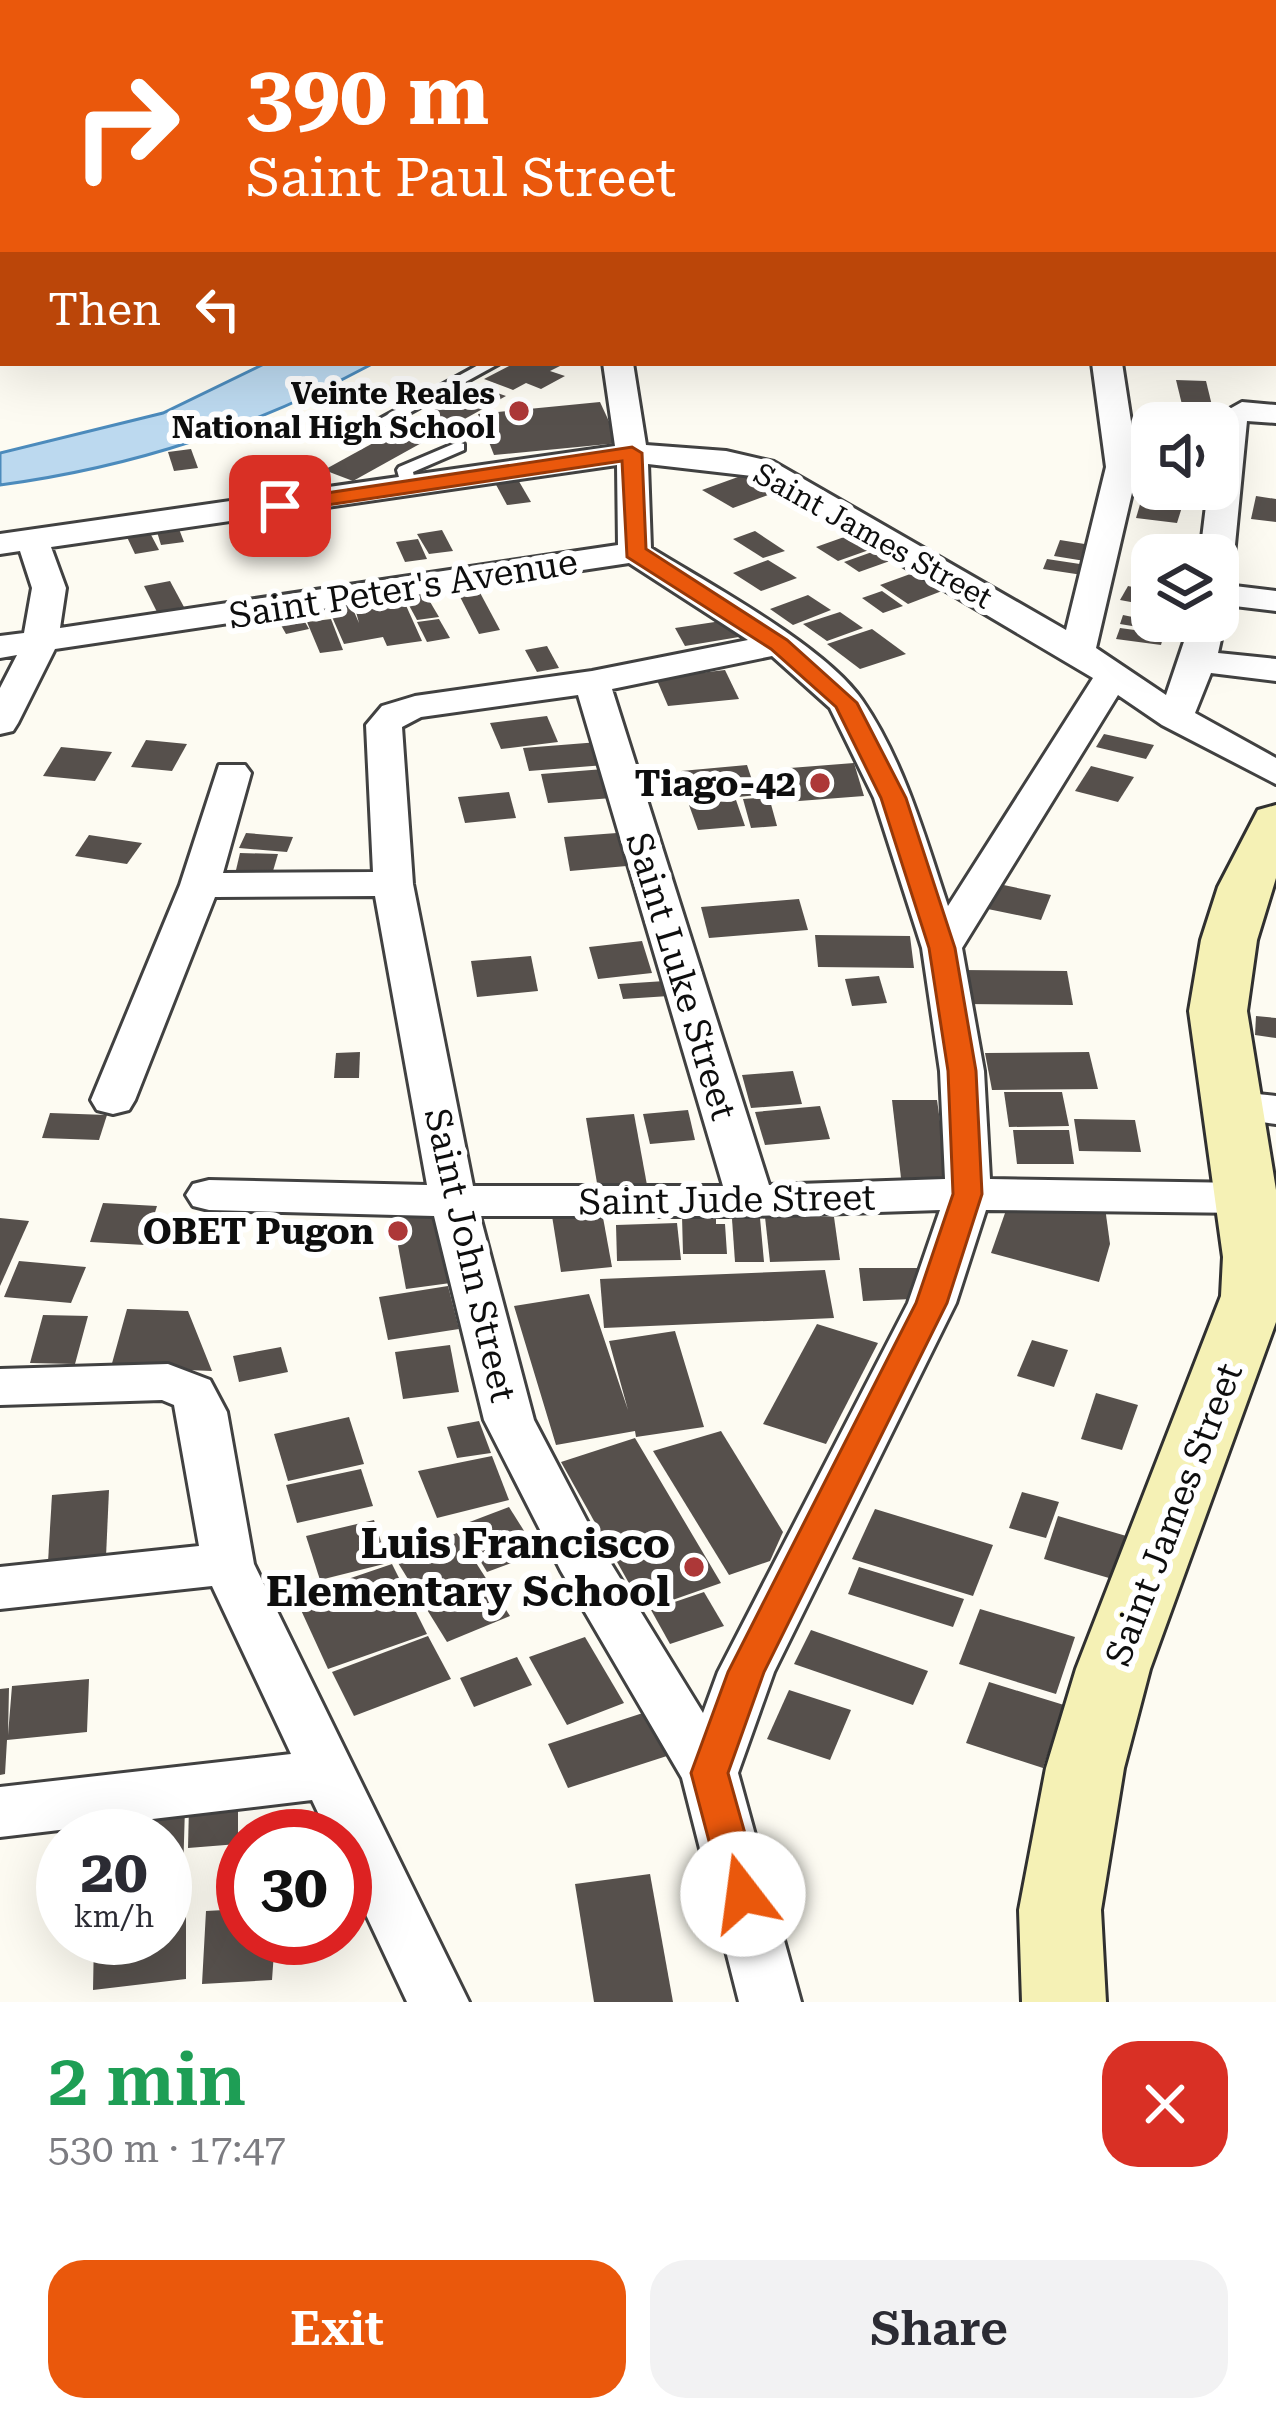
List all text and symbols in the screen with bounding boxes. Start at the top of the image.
text: 390 m [246,46,489,144]
icon: right [48,48,204,204]
text: Saint Paul Street [246,146,676,209]
icon: left [185,276,251,342]
text: Then [48,283,161,336]
place label: Veinte Reales National High School [172,376,495,445]
marker: Veinte Reales National High School [506,398,532,424]
map controls [1131,402,1239,642]
button: sound [1131,402,1239,510]
pin [229,455,331,557]
street label: Saint James Street [748,456,998,616]
icon: arrive [247,473,313,539]
button: layers [1131,534,1239,642]
street label: Saint Peter's Avenue [226,541,580,637]
place label: Tiago-42 [635,763,796,805]
marker: Tiago-42 [807,770,833,796]
street label: Saint Luke Street [617,828,745,1125]
street label: Saint John Street [416,1104,524,1406]
street label: Saint Jude Street [578,1176,876,1224]
place label: OBET Pugon [143,1211,374,1253]
marker: OBET Pugon [385,1218,411,1244]
street label: Saint James Street [1097,1357,1251,1671]
place label: Luis Francisco Elementary School [266,1519,670,1616]
marker: Luis Francisco Elementary School [681,1554,707,1580]
speed limit sign: 30 [216,1809,372,1965]
position arrow [680,1831,806,1957]
text: 20 [80,1836,148,1907]
text: km/h [74,1899,154,1934]
text: 2 min [48,2038,246,2123]
button: close [1102,2041,1228,2167]
text: 530 m · 17:47 [48,2126,286,2172]
button: Exit [48,2260,626,2398]
button: Share [650,2260,1228,2398]

